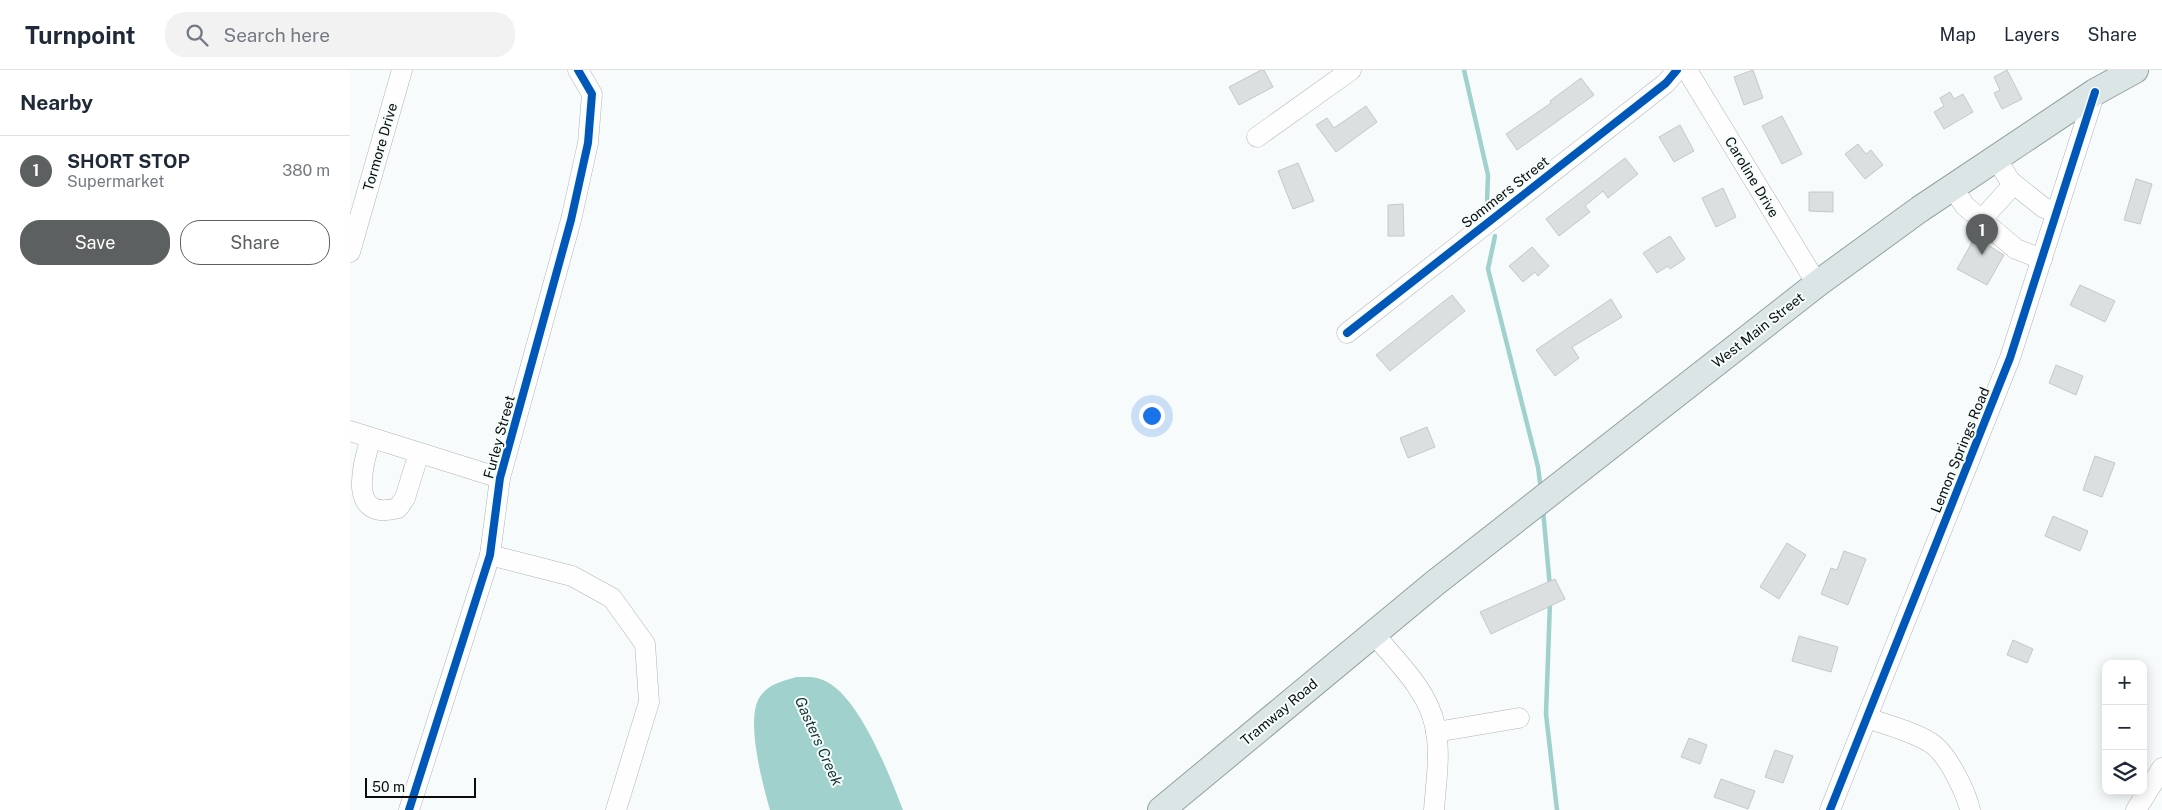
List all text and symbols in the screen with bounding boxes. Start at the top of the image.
search box [165,12,515,57]
text: Turnpoint [25,21,135,49]
icon: search [183,21,211,49]
text: Search here [223,24,330,46]
text: Map [1940,24,1976,45]
text: Layers [2004,24,2060,45]
text: Share [2088,24,2137,45]
text: Nearby [20,90,93,115]
street label: Tormore Drive [360,101,400,193]
street label: Caroline Drive [1722,134,1782,220]
text: SHORT STOP [67,150,190,172]
street label: Sommers Street [1458,153,1552,231]
text: 1 [33,161,39,180]
text: 380 m [282,161,330,180]
text: Supermarket [67,172,164,191]
pin: 1 [1966,214,1998,255]
button: Save [20,220,170,265]
button: Share [180,220,330,265]
street label: West Main Street [1709,289,1807,371]
street label: Lemon Springs Road [1927,385,1993,515]
street label: Furley Street [480,394,518,480]
your location [1139,403,1165,429]
map controls [2102,660,2147,795]
button: + [2102,660,2147,705]
street label: Tramway Road [1237,675,1321,749]
water label: Gasters Creek [792,694,847,789]
button: − [2102,705,2147,750]
button: layers [2102,750,2147,795]
scale bar [365,775,476,798]
text: 50 m [372,779,405,795]

